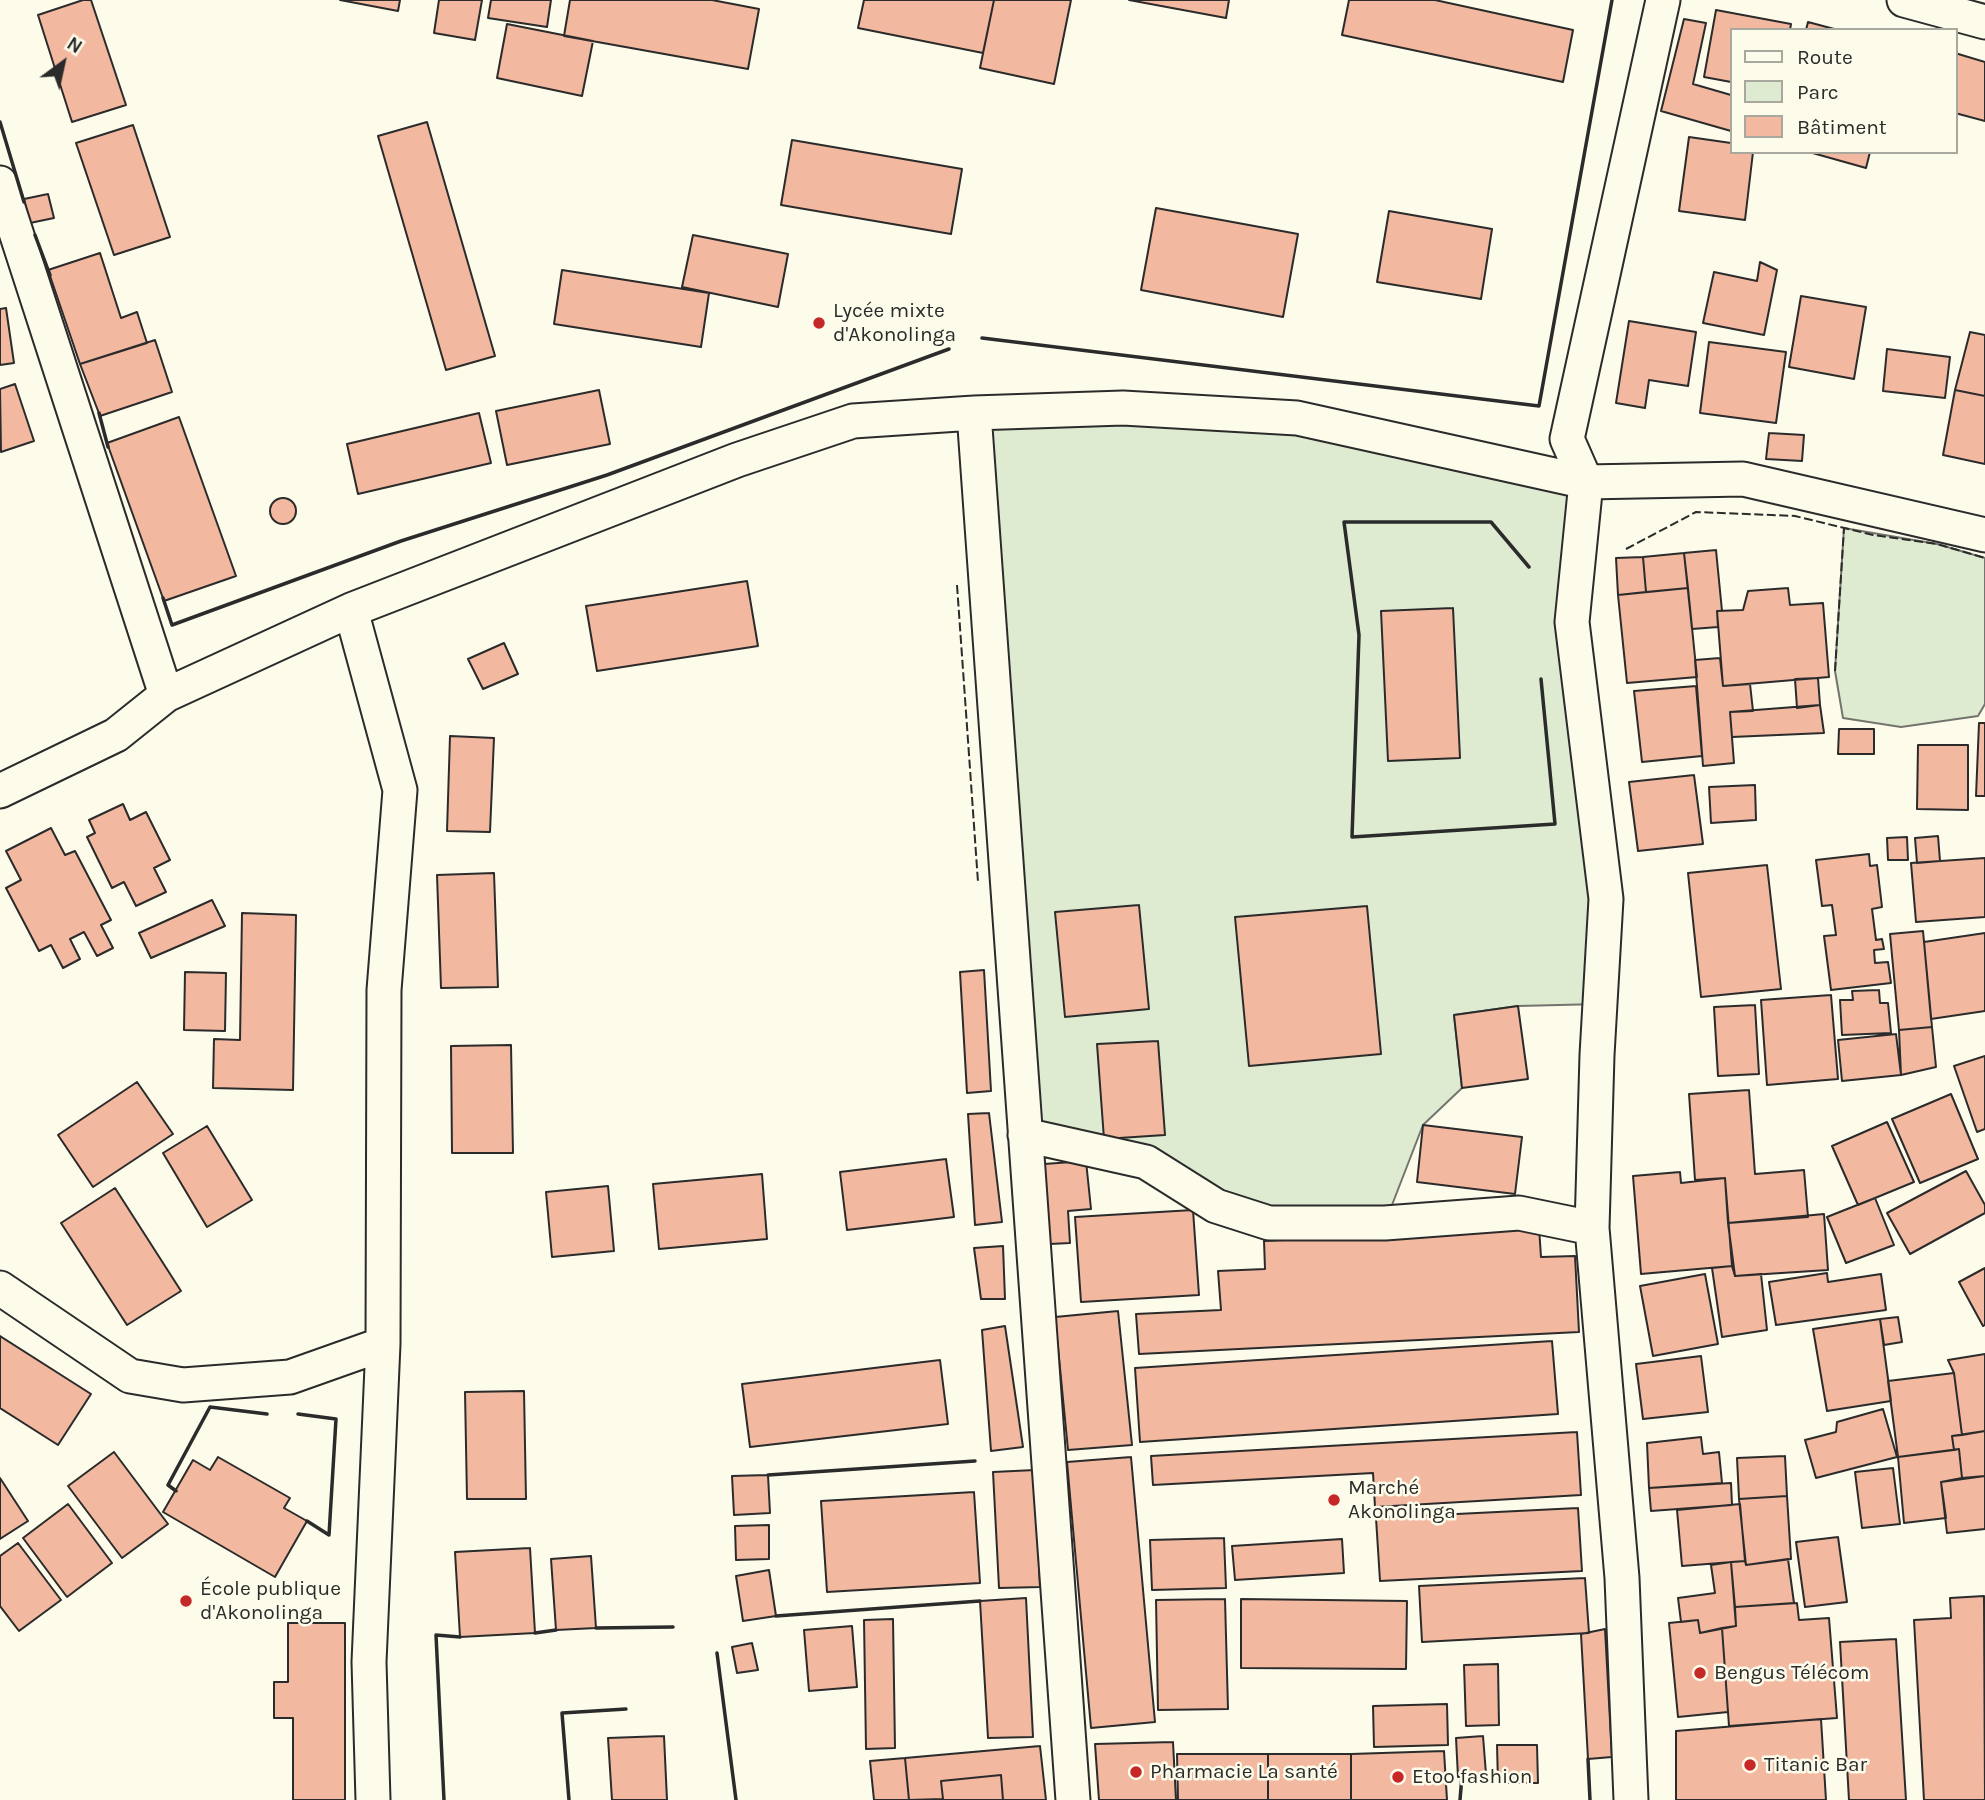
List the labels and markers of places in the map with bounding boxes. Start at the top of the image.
place label: Lycée mixte d'Akonolinga [833,298,956,348]
marker: Lycée mixte d'Akonolinga [811,315,827,331]
place label: Marché Akonolinga [1348,1475,1456,1525]
marker: Marché Akonolinga [1326,1492,1342,1508]
place label: École publique d'Akonolinga [200,1576,341,1626]
marker: École publique d'Akonolinga [178,1593,194,1609]
place label: Bengus Télécom [1714,1660,1869,1686]
marker: Bengus Télécom [1692,1665,1708,1681]
place label: Titanic Bar [1764,1752,1867,1778]
marker: Titanic Bar [1742,1757,1758,1773]
place label: Pharmacie La santé [1150,1759,1338,1785]
marker: Pharmacie La santé [1128,1764,1144,1780]
place label: Etoo fashion [1412,1764,1533,1790]
marker: Etoo fashion [1390,1769,1406,1785]

